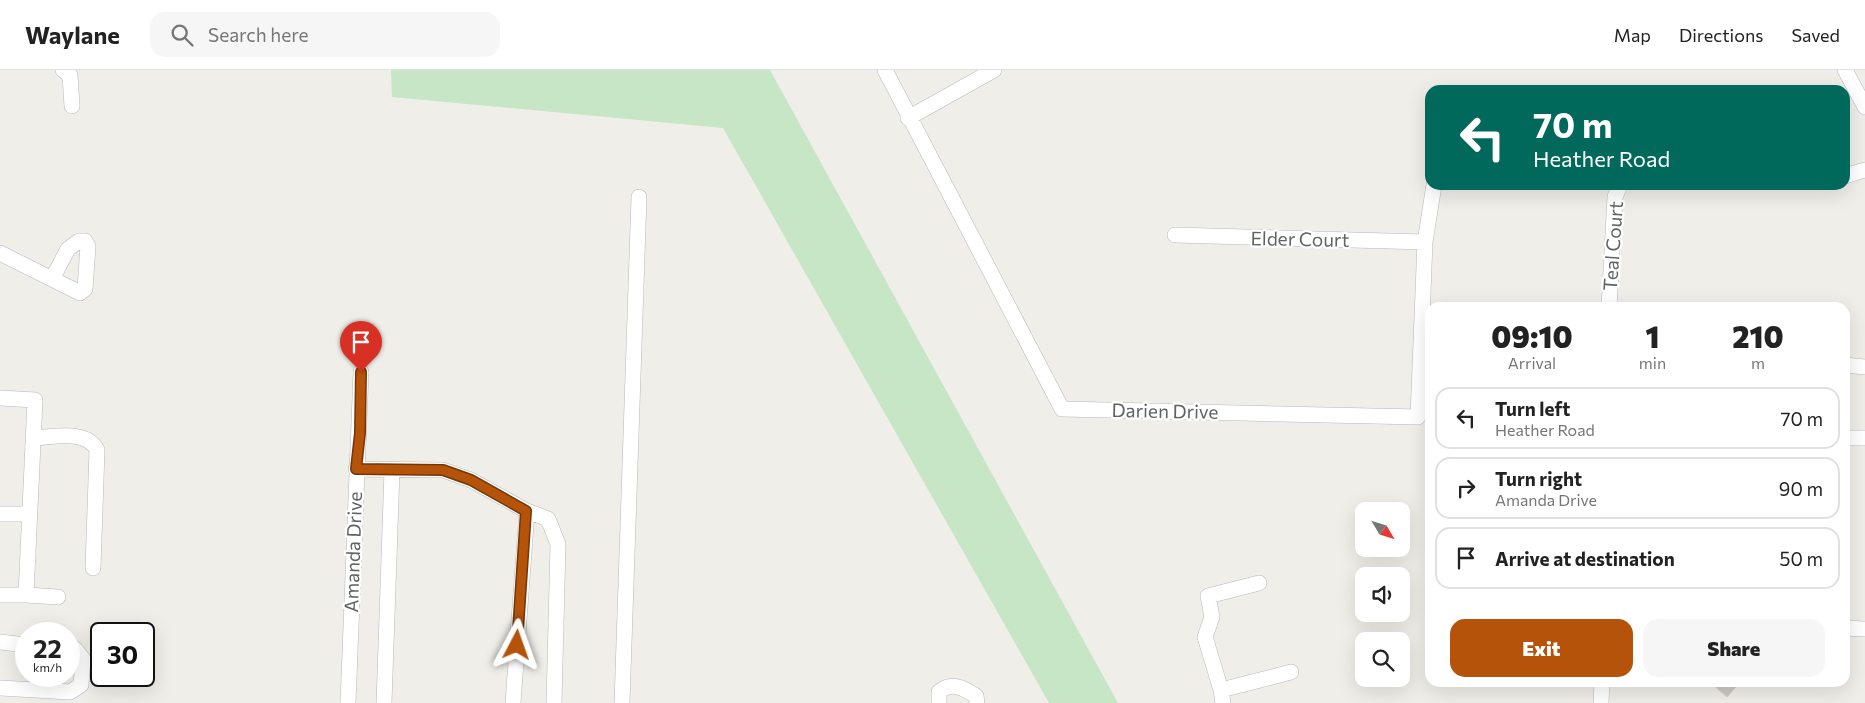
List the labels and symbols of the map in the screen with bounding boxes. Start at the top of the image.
street label: Teal Court [1598,200,1627,291]
street label: Elder Court [1250,226,1350,251]
pin [340,321,382,372]
street label: Darien Drive [1111,398,1219,423]
street label: Amanda Drive [339,491,366,613]
north arrow [1355,502,1410,558]
position arrow [490,618,542,670]
speed limit sign: 30 [90,622,155,687]

